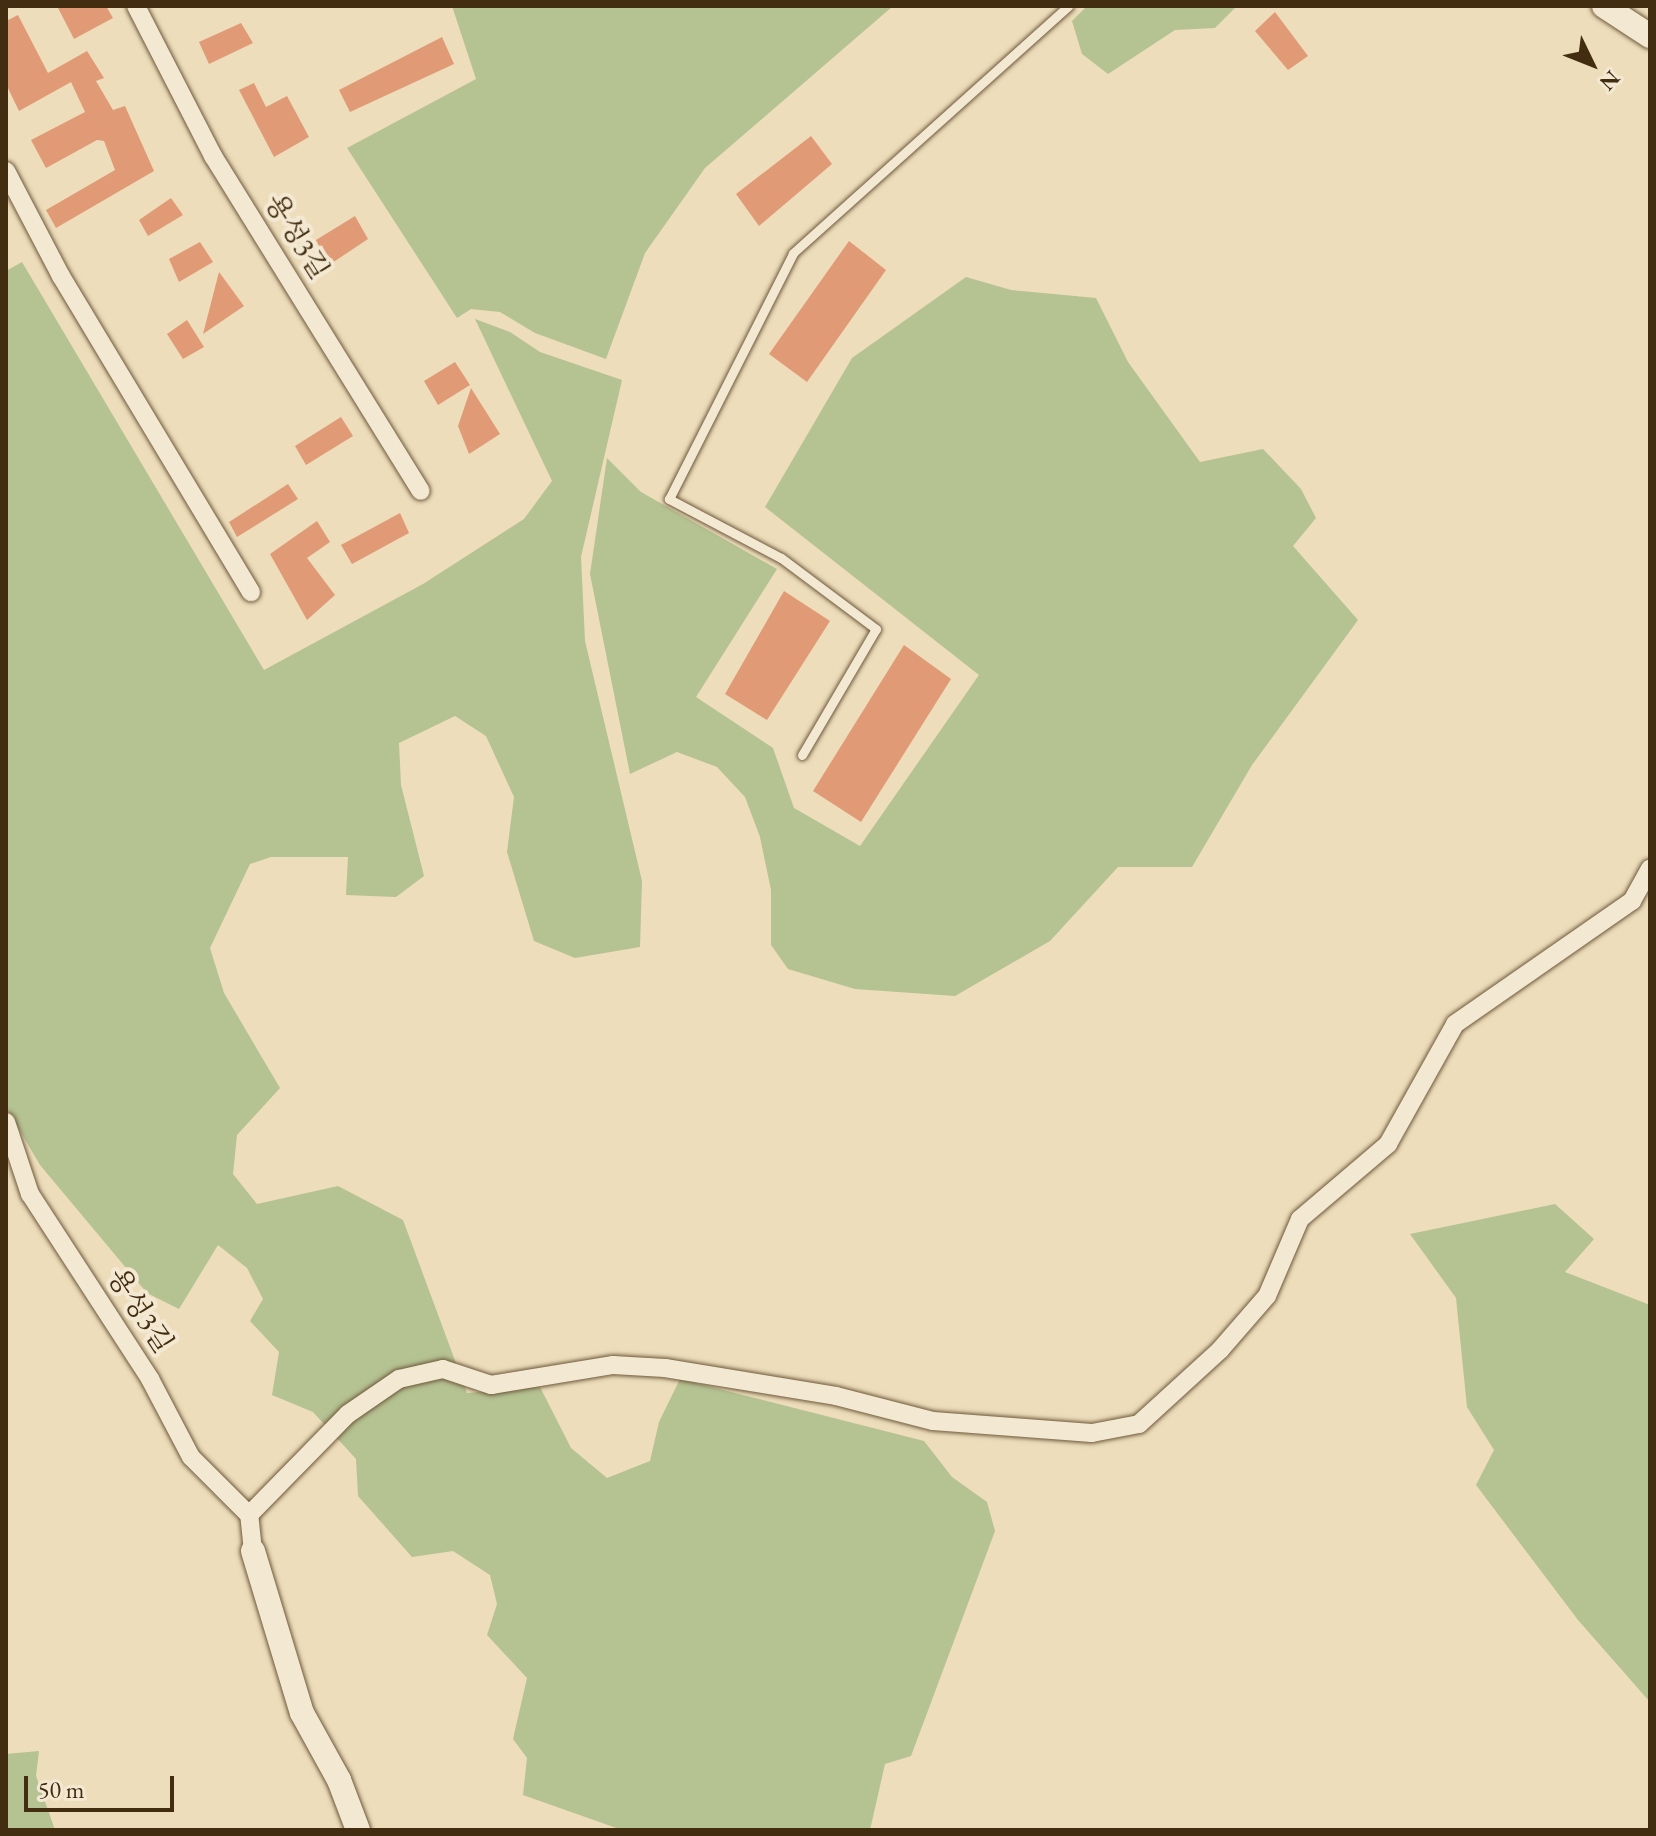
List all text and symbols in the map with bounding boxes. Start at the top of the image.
north arrow [1552,24,1632,104]
text: N [1593,64,1627,97]
street label: 용성3길 [259,187,337,285]
street label: 용성3길 [101,1261,181,1359]
scale bar [28,1760,178,1810]
text: 50 m [38,1774,85,1805]

